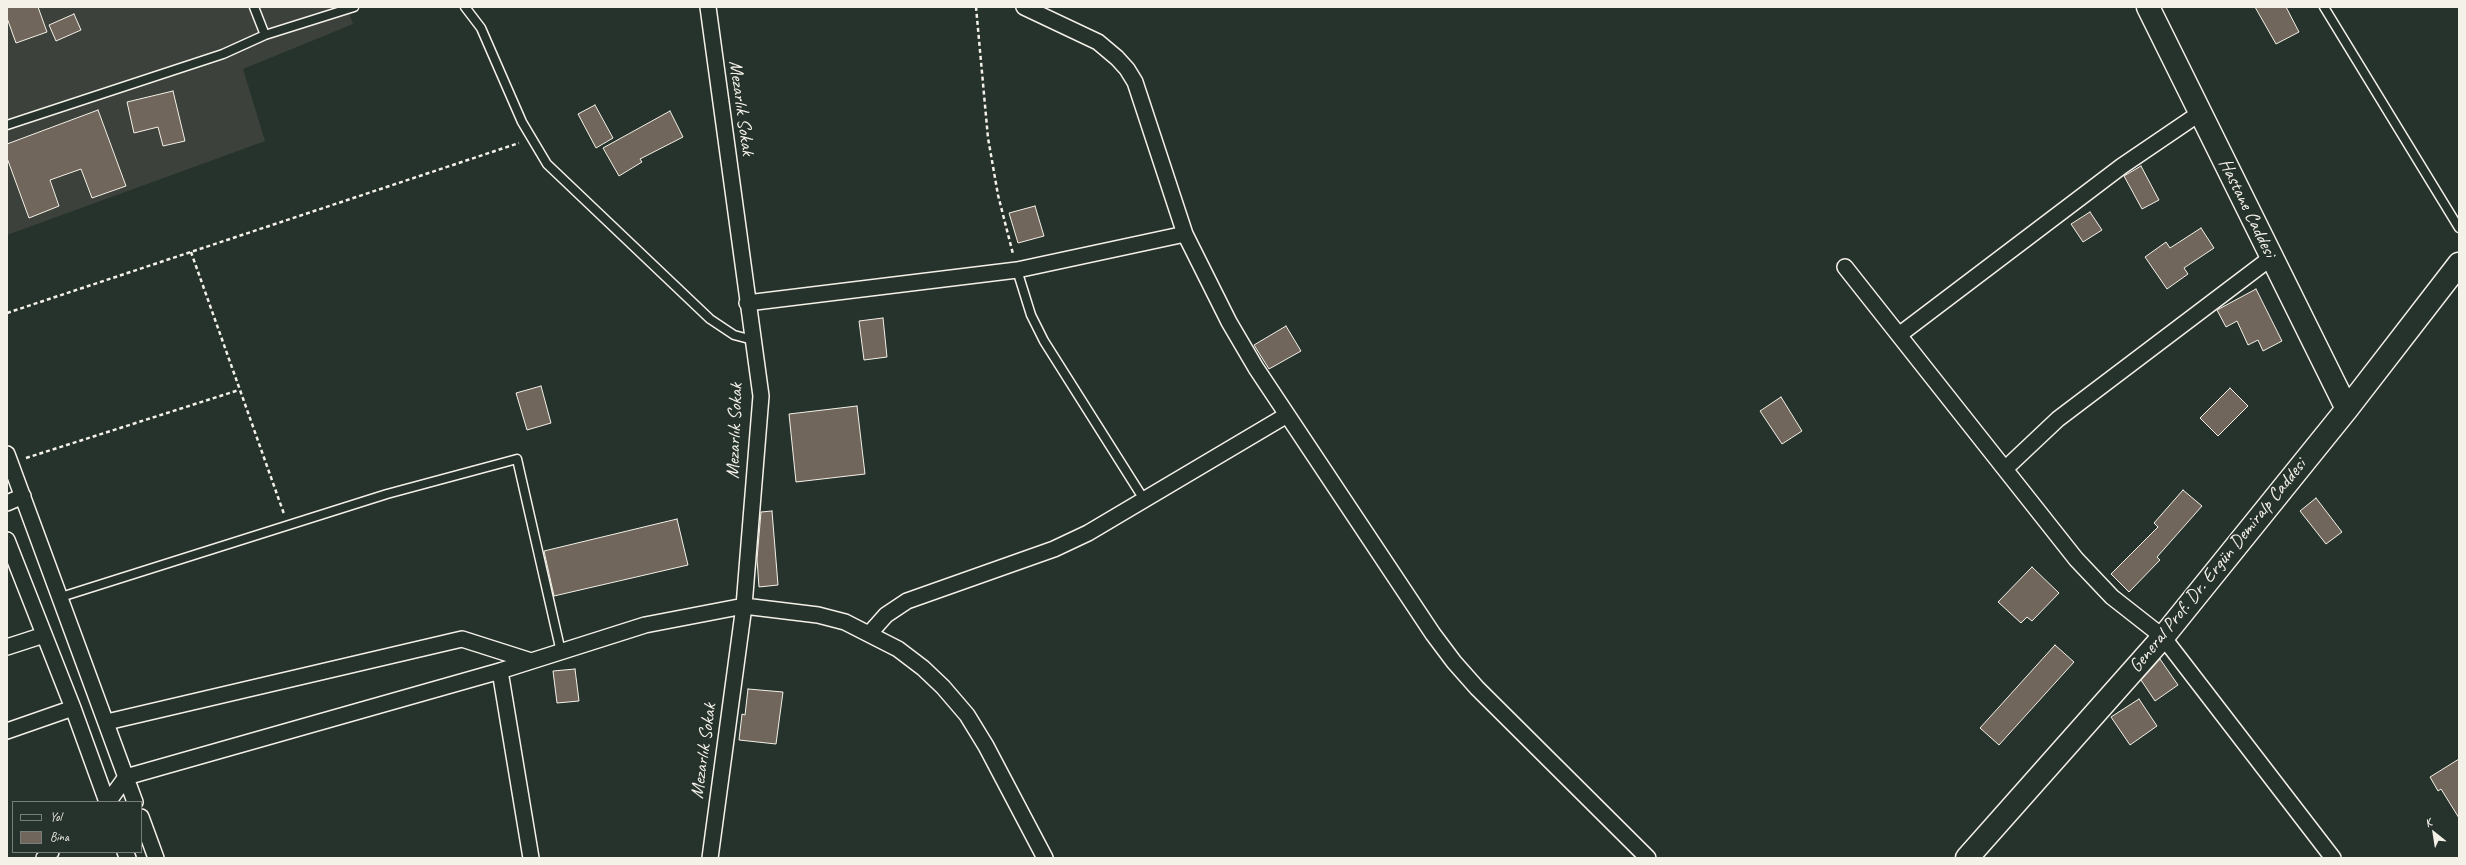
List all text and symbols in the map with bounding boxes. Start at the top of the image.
street label: Mezarlık Sokak [723,59,759,157]
street label: Hastane Caddesi [2213,155,2281,261]
street label: Mezarlık Sokak [722,383,748,479]
street label: General Prof. Dr. Ergün Demiralp Caddesi [2125,454,2311,678]
street label: Mezarlık Sokak [686,702,722,800]
legend [12,801,142,853]
text: Yol [50,809,62,825]
north arrow [2414,813,2454,853]
text: K [2422,815,2434,830]
text: Bina [50,829,69,845]

